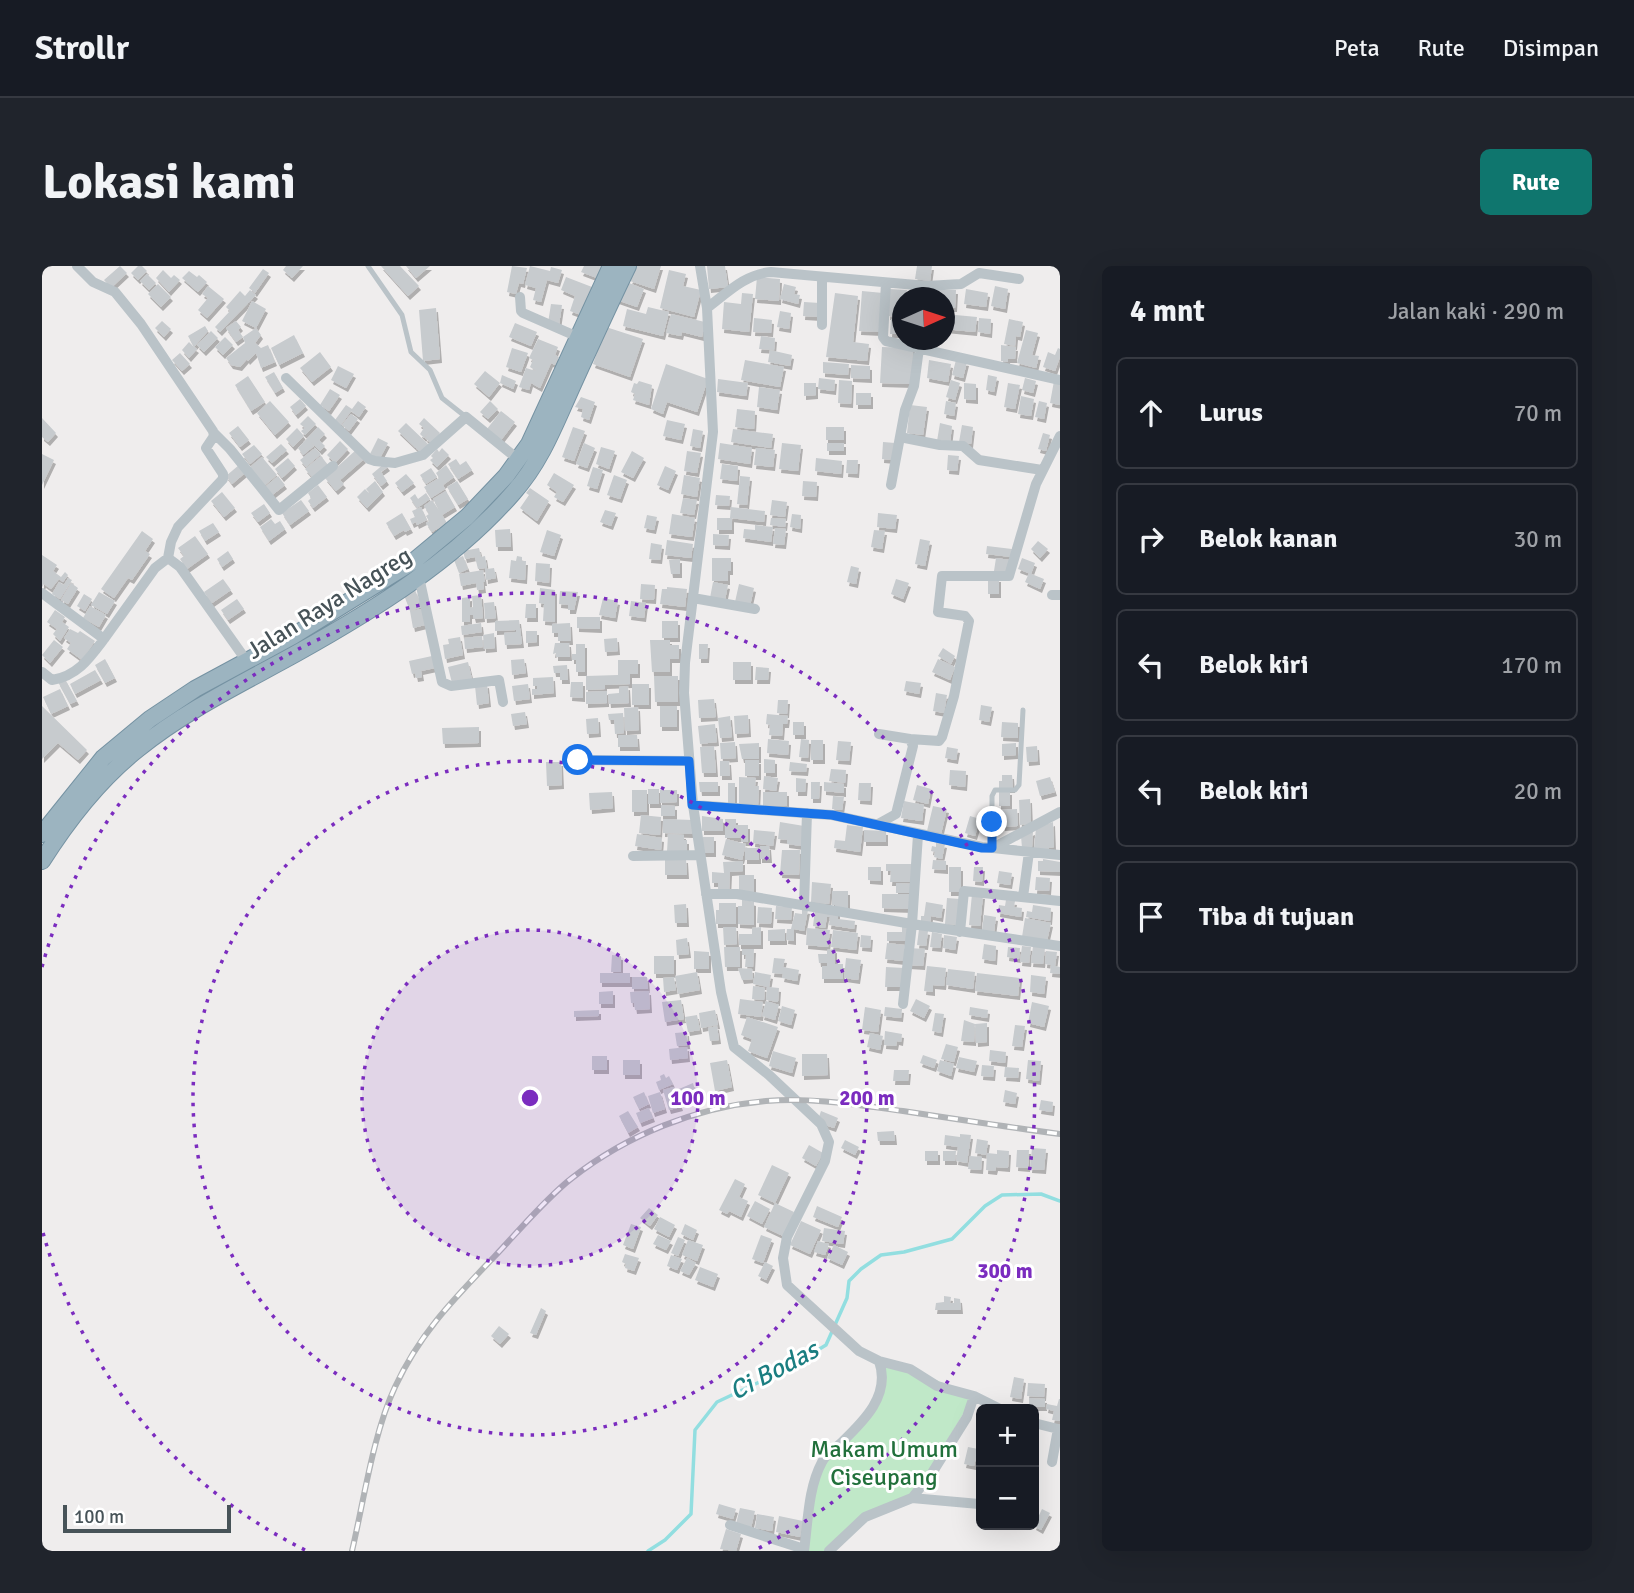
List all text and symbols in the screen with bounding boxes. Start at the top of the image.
text: Strollr [35,28,129,69]
text: Peta [1334,33,1380,63]
text: Rute [1418,33,1465,63]
text: Disimpan [1503,33,1599,63]
button: Rute [1480,149,1592,215]
text: Lokasi kami [42,152,296,212]
north arrow [892,287,955,350]
text: 4 mnt [1130,293,1205,330]
text: Jalan kaki · 290 m [1388,297,1564,326]
icon: ahead [1132,394,1170,432]
text: Lurus [1199,397,1263,429]
text: 70 m [1514,399,1562,428]
icon: right [1132,520,1170,558]
text: Belok kanan [1199,523,1337,555]
text: 30 m [1514,525,1562,554]
street label: Jalan Raya Nagreg [241,540,417,666]
icon: left [1132,646,1170,684]
text: Belok kiri [1199,649,1308,681]
text: 170 m [1501,651,1562,680]
route start [562,744,593,775]
icon: left [1132,772,1170,810]
text: Belok kiri [1199,775,1308,807]
text: 20 m [1514,777,1562,806]
route end [976,806,1007,837]
icon: arrive [1132,898,1170,936]
text: Tiba di tujuan [1199,901,1354,933]
text: 100 m [670,1085,726,1111]
text: 200 m [839,1085,895,1111]
centre of rings [518,1086,542,1110]
text: 300 m [977,1258,1033,1284]
water label: Ci Bodas [724,1333,826,1408]
map controls [976,1404,1039,1530]
button: + [976,1404,1039,1467]
park label: Makam Umum Ciseupang [810,1434,958,1492]
button: − [976,1467,1039,1530]
scale bar [63,1502,231,1534]
text: 100 m [74,1505,124,1529]

